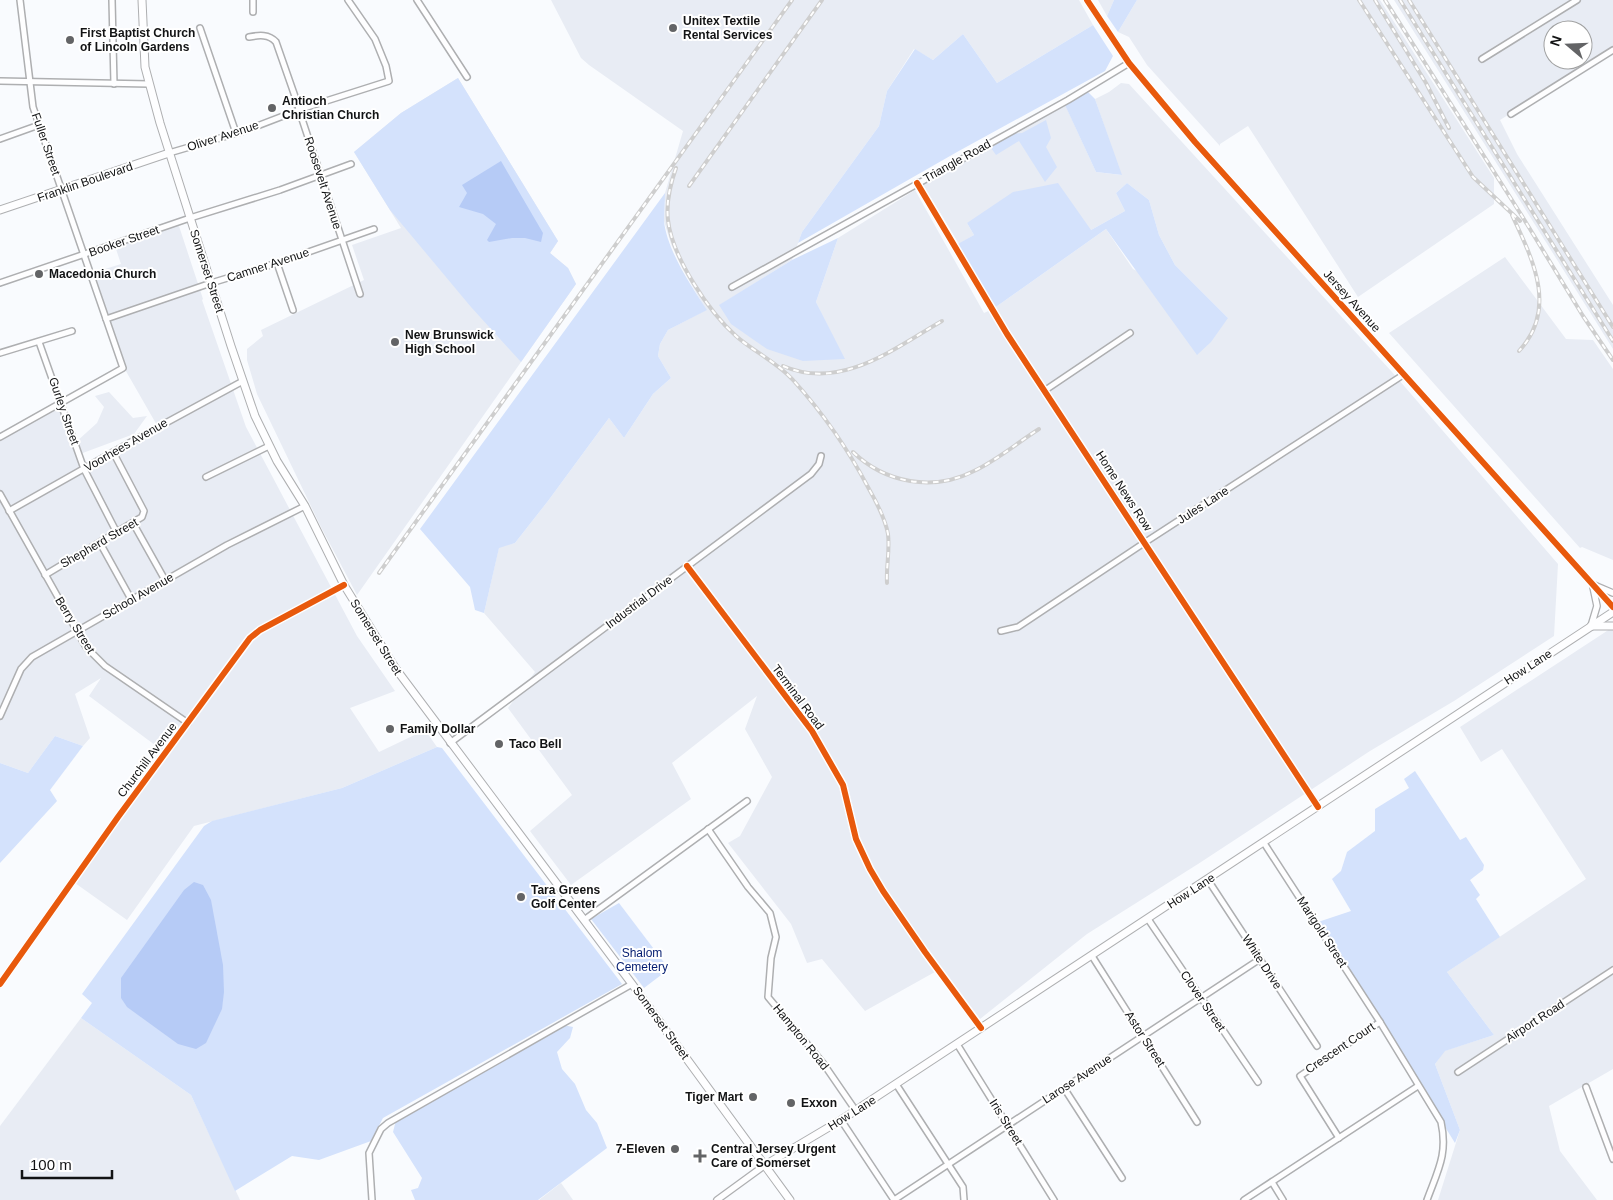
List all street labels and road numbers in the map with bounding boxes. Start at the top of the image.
street label: Fuller Street [29,111,63,178]
street label: Oliver Avenue [185,118,261,154]
street label: Roosevelt Avenue [301,135,345,231]
street label: Triangle Road [921,137,993,185]
street label: Franklin Boulevard [35,159,135,205]
street label: Booker Street [87,222,162,260]
street label: Somerset Street [187,228,227,315]
street label: Camner Avenue [225,245,311,285]
street label: Jersey Avenue [1321,267,1384,335]
street label: Gurley Street [46,375,82,447]
street label: Voorhees Avenue [82,415,170,475]
street label: Home News Row [1093,448,1155,534]
street label: Jules Lane [1175,483,1231,527]
street label: Shepherd Street [58,515,141,571]
street label: School Avenue [100,570,176,622]
street label: Industrial Drive [603,572,675,632]
street label: Berry Street [52,594,98,656]
street label: Somerset Street [347,597,405,678]
street label: How Lane [1502,646,1555,688]
street label: Terminal Road [769,662,827,732]
street label: Churchill Avenue [114,720,180,800]
street label: How Lane [1165,870,1218,912]
street label: Marigold Street [1294,894,1350,970]
street label: White Drive [1239,932,1285,992]
street label: Clover Street [1178,968,1229,1034]
street label: Somerset Street [630,984,693,1063]
street label: Airport Road [1503,997,1567,1045]
street label: Hampton Road [770,1001,832,1073]
street label: Astor Street [1122,1009,1168,1070]
street label: Crescent Court [1303,1019,1378,1076]
street label: Larose Avenue [1040,1051,1115,1107]
street label: How Lane [825,1093,879,1133]
street label: Iris Street [986,1097,1026,1148]

